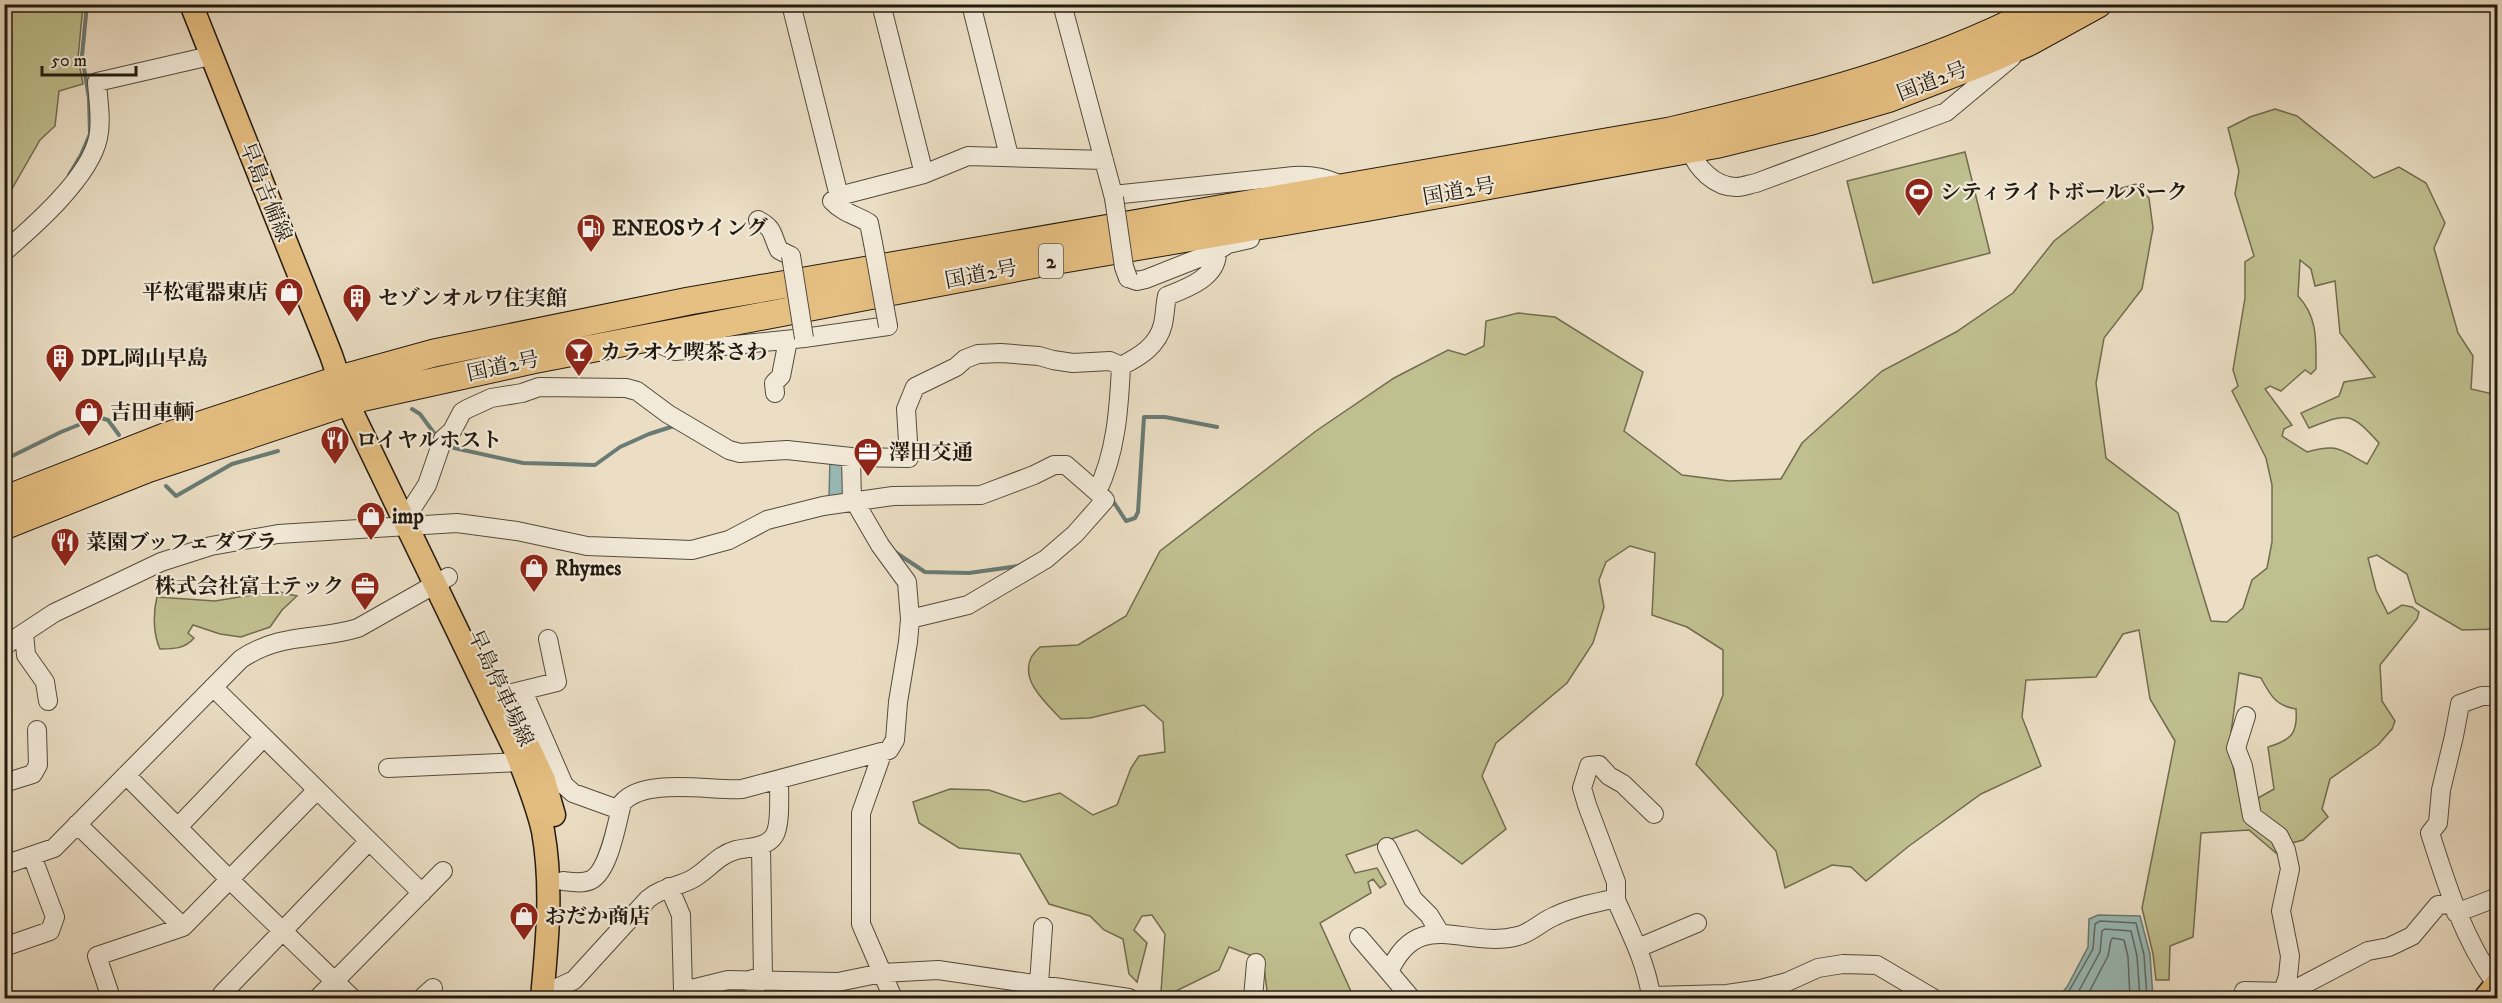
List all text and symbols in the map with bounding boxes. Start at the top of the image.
scale bar [42,39,136,77]
text: 50 m [51,50,87,72]
street label: 国道2号 [1893,57,1971,107]
street label: 早島吉備線 [233,139,297,246]
street label: 国道2号 [1421,173,1498,211]
sports icon: シティライトボールパーク [1903,176,1935,218]
place label: シティライトボールパーク [1940,180,2188,206]
fuel station icon: ENEOSウイング [575,212,607,254]
place label: ENEOSウイング [612,216,768,242]
road number: 2 [1039,244,1063,278]
street label: 国道2号 [943,255,1020,295]
shop icon: 平松電器東店 [273,276,305,318]
place label: 平松電器東店 [142,280,268,306]
building icon: セゾンオルワ住実館 [341,282,373,324]
place label: セゾンオルワ住実館 [378,286,567,312]
bar icon: カラオケ喫茶さわ [563,336,595,378]
place label: カラオケ喫茶さわ [600,340,768,366]
building icon: DPL岡山早島 [44,342,76,384]
place label: DPL岡山早島 [81,346,208,372]
street label: 国道2号 [465,347,542,387]
shop icon: 吉田車輌 [73,396,105,438]
place label: 吉田車輌 [110,400,194,426]
restaurant icon: ロイヤルホスト [319,424,351,466]
place label: ロイヤルホスト [356,428,502,454]
office icon: 澤田交通 [852,436,884,478]
place label: 澤田交通 [889,440,973,466]
shop icon: imp [355,500,387,542]
place label: imp [392,504,424,530]
restaurant icon: 菜園ブッフェ ダブラ [49,526,81,568]
place label: 菜園ブッフェ ダブラ [86,530,277,556]
shop icon: Rhymes [518,552,550,594]
place label: Rhymes [555,556,621,582]
office icon: 株式会社富士テック [349,570,381,612]
place label: 株式会社富士テック [155,574,344,600]
street label: 早島停車場線 [462,626,539,751]
shop icon: おだか商店 [508,900,540,942]
place label: おだか商店 [545,904,650,930]

